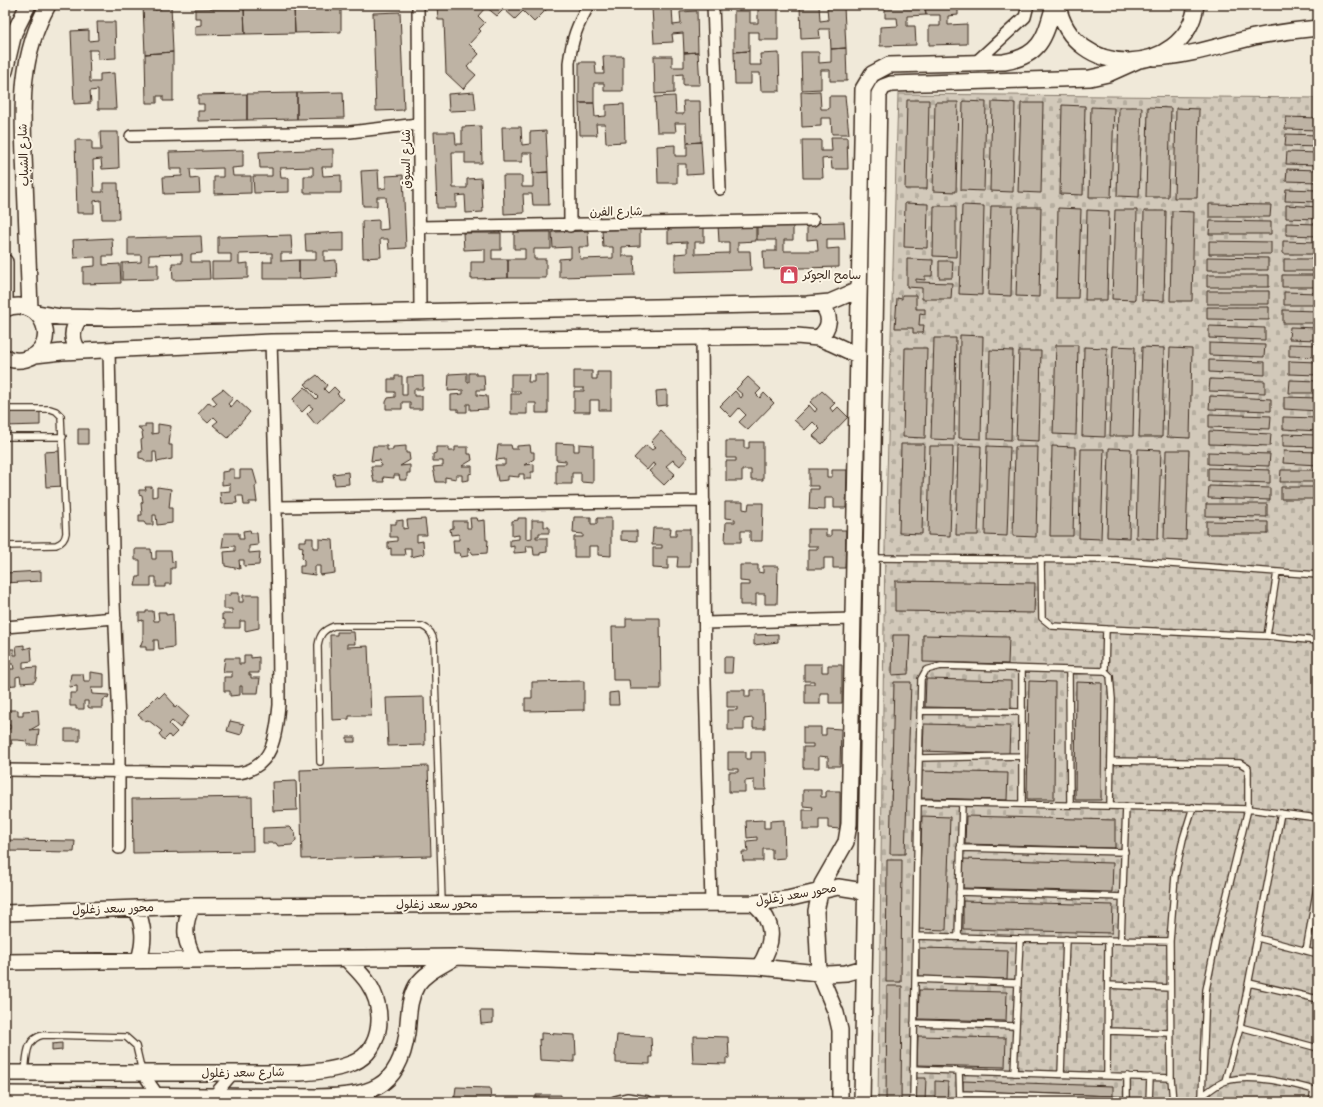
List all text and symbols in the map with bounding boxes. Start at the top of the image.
street label: شارع الشباب [15,123,34,187]
street label: شارع السوق [399,129,415,189]
street label: شارع الفرن [589,204,643,221]
shop icon: سامح الجوكر [778,264,800,286]
place label: سامح الجوكر [802,268,861,284]
street label: محور سعد زغلول [754,881,838,909]
street label: محور سعد زغلول [396,897,478,912]
street label: محور سعد زغلول [72,900,154,918]
street label: شارع سعد زغلول [201,1065,285,1082]

